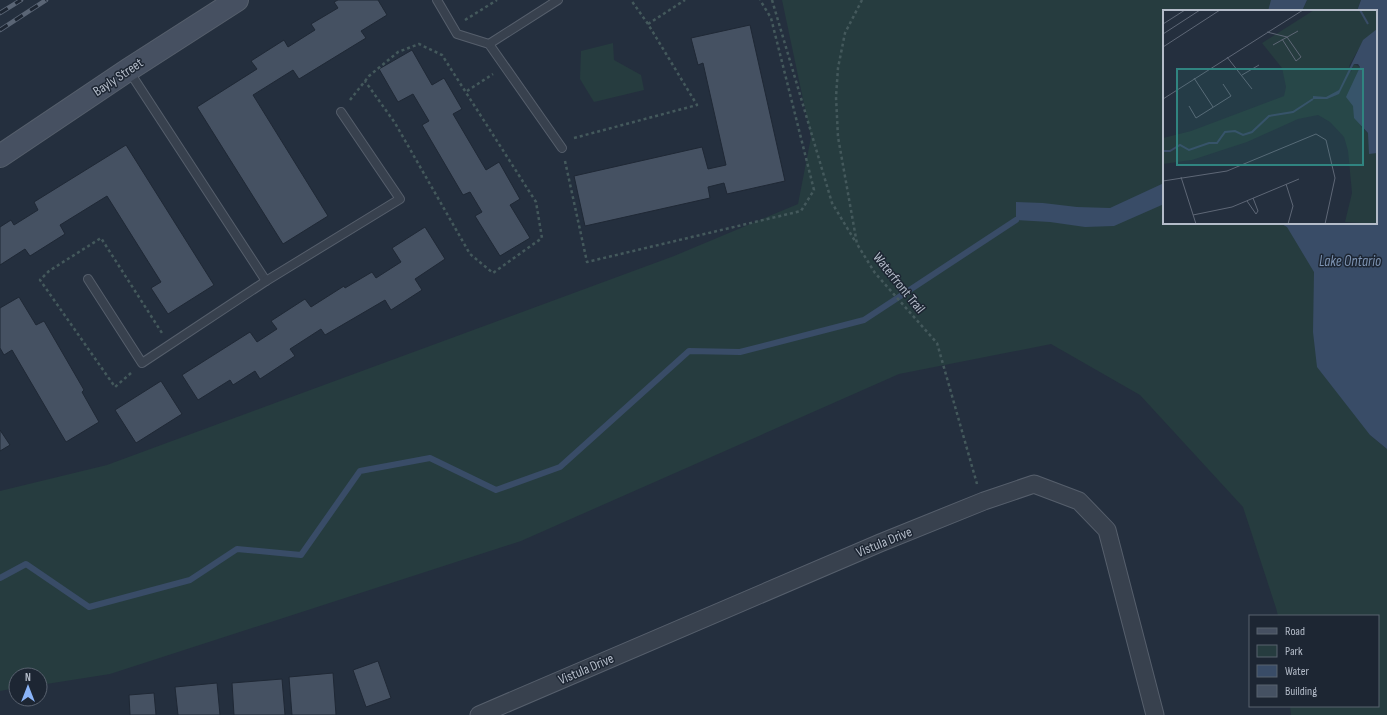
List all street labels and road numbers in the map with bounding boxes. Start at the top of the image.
street label: Bayly Street [90,54,146,100]
street label: Waterfront Trail [869,249,929,317]
street label: Vistula Drive [854,523,914,561]
street label: Vistula Drive [556,650,616,688]

